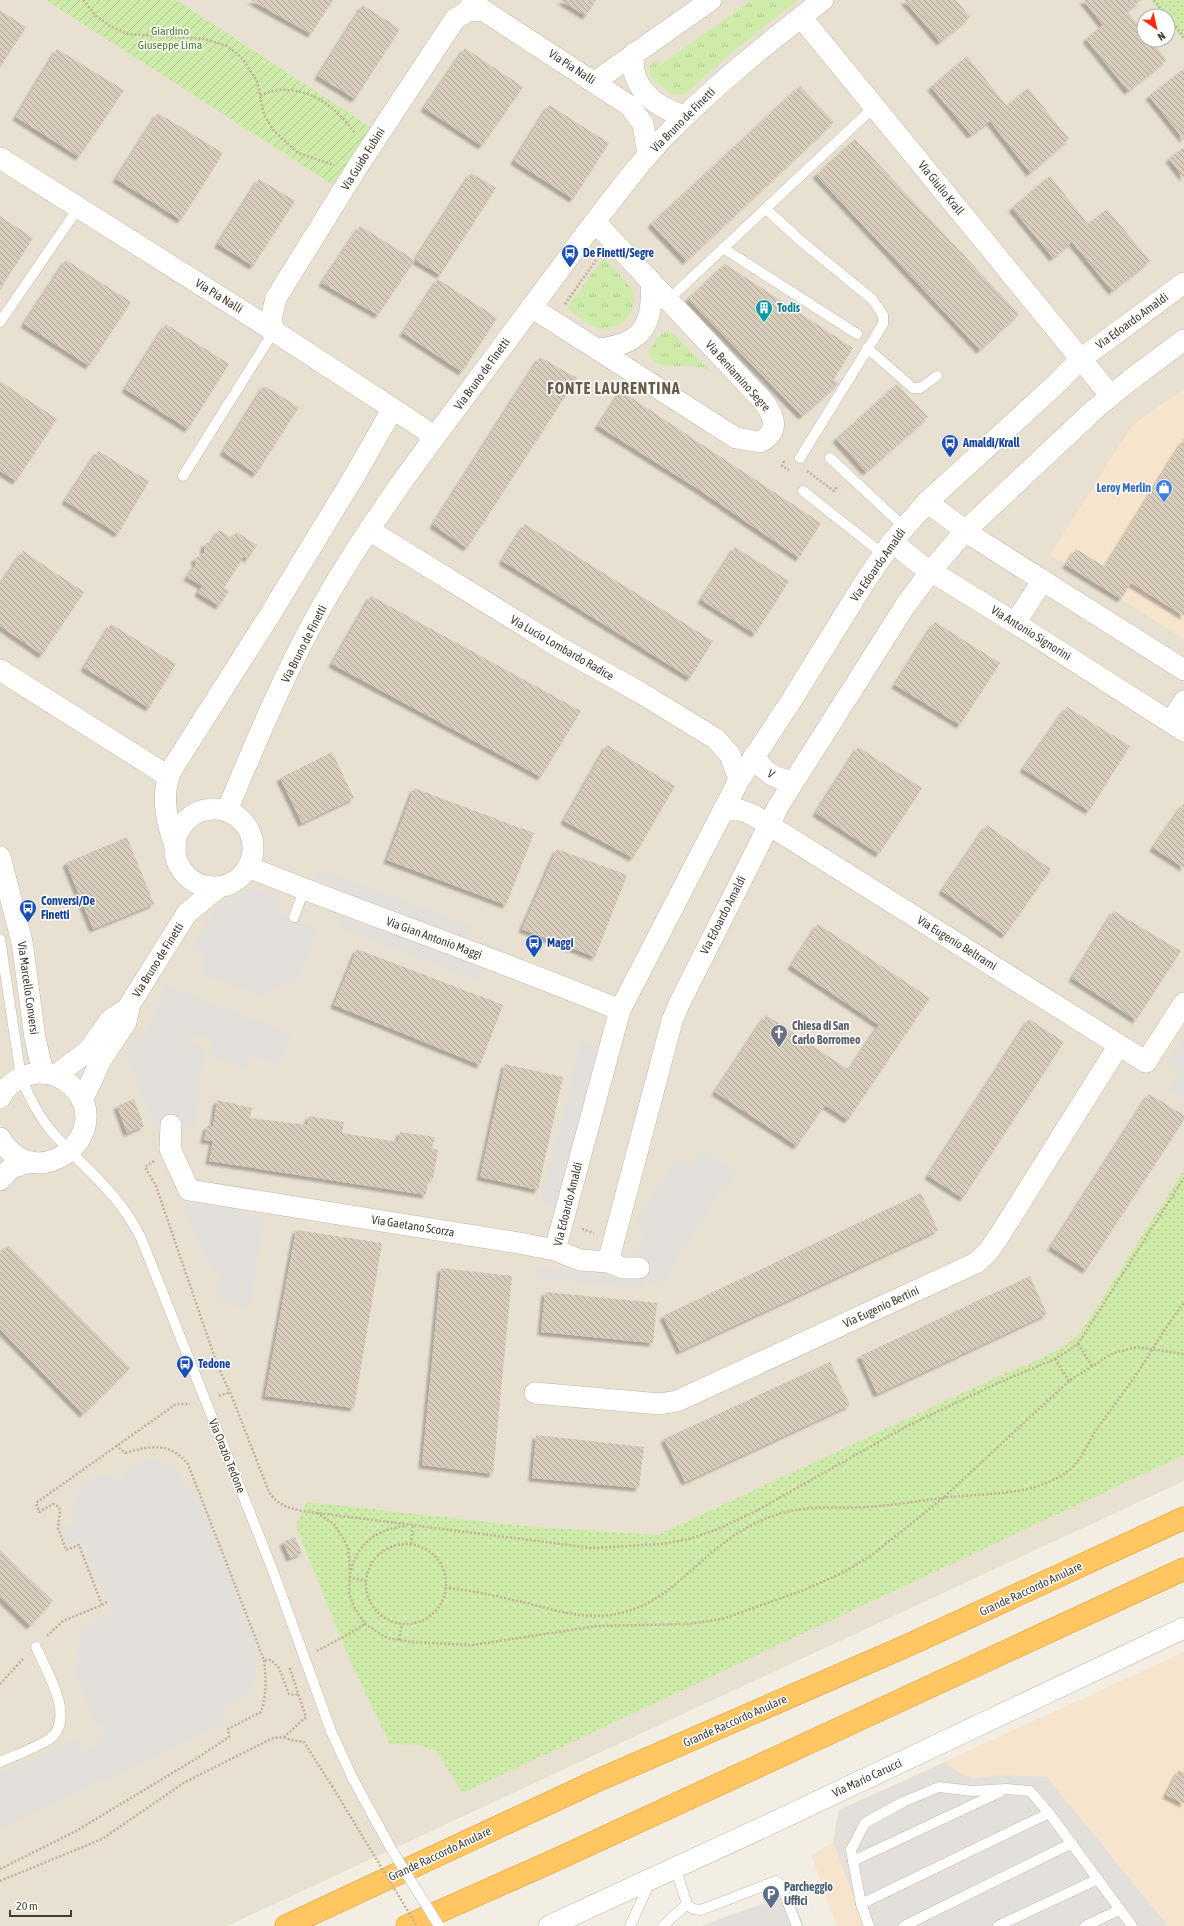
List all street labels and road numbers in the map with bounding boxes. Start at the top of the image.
street label: Via Pia Nalli [546,47,598,87]
street label: Via Bruno de Finetti [648,85,718,155]
street label: Via Guido Fubini [338,125,388,193]
street label: Via Giulio Krall [915,158,967,218]
street label: Via Pia Nalli [193,276,245,316]
street label: Via Edoardo Amaldi [1093,290,1171,352]
street label: Via Bruno de Finetti [451,335,513,413]
street label: Via Beniamino Segre [703,338,773,414]
street label: Via Edoardo Amaldi [848,526,908,604]
street label: Via Bruno de Finetti [278,603,330,685]
street label: Via Antonio Signorini [988,603,1074,663]
street label: Via Lucio Lombardo Radice [508,613,616,683]
street label: V [765,767,777,782]
street label: Via Edoardo Amaldi [697,874,749,956]
street label: Via Eugenio Beltrami [915,913,999,973]
street label: Via Gian Antonio Maggi [384,914,484,962]
street label: Via Bruno de Finetti [129,920,187,1000]
street label: Via Marcello Conversi [15,940,41,1036]
street label: Via Edoardo Amaldi [551,1161,585,1247]
street label: Via Gaetano Scorza [370,1213,456,1239]
street label: Via Eugenio Bertini [841,1283,921,1331]
street label: Via Orazio Tedone [206,1417,248,1495]
street label: Grande Raccordo Anulare [977,1559,1085,1619]
street label: Grande Raccordo Anulare [681,1692,789,1750]
street label: Via Mario Carucci [830,1756,904,1800]
street label: Grande Raccordo Anulare [386,1824,494,1884]

